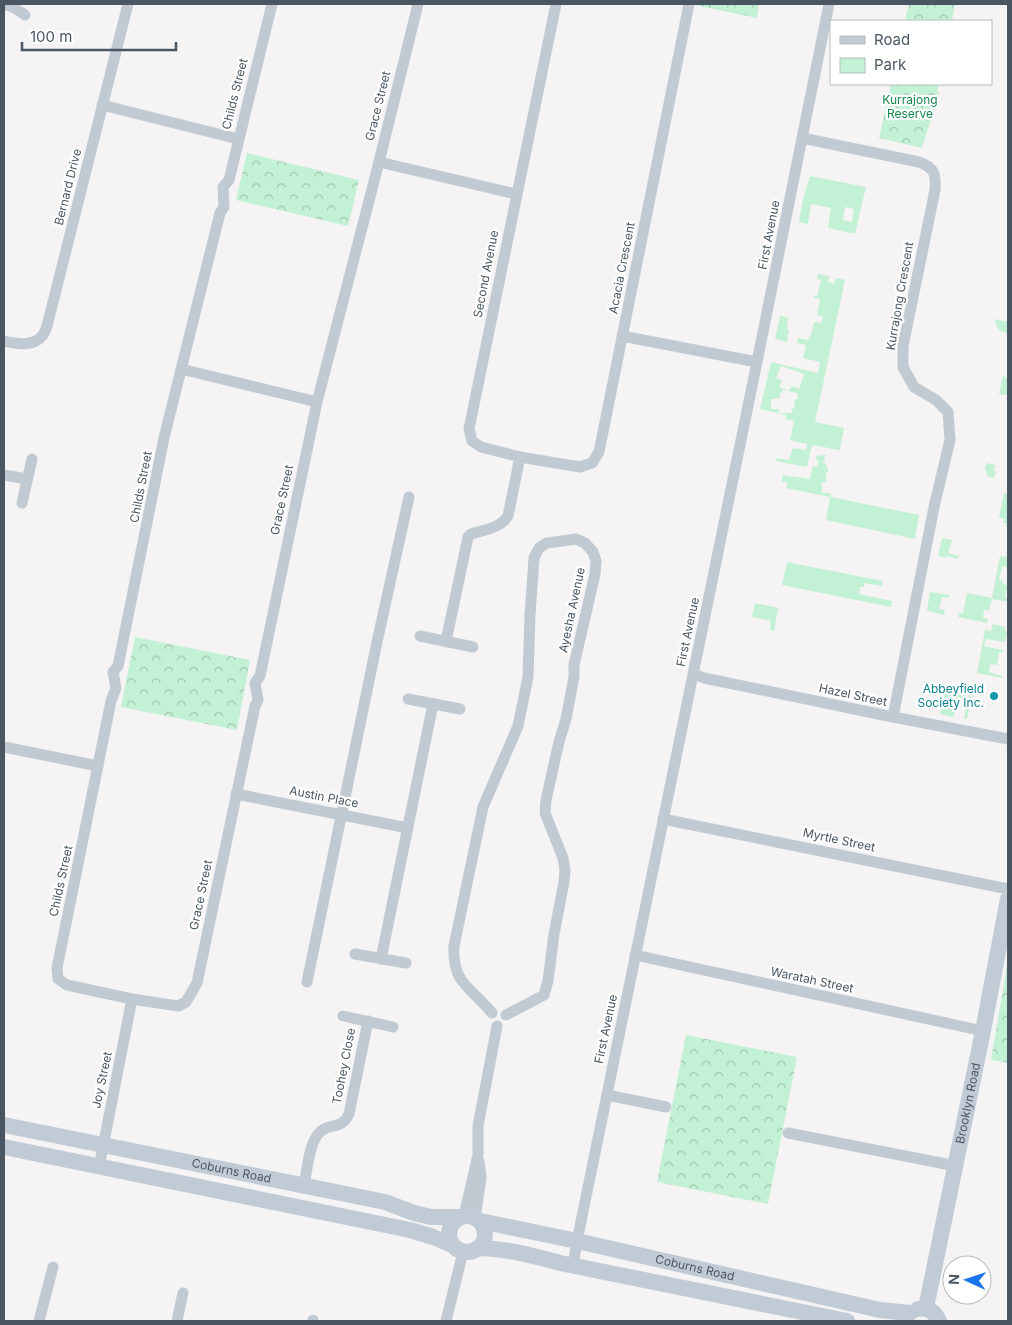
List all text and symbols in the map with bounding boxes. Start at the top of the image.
scale bar [22,20,176,52]
legend [830,20,992,85]
text: 100 m [30,27,72,46]
text: Road [874,30,910,49]
text: Park [874,55,907,74]
street label: Childs Street [218,57,251,131]
street label: Grace Street [362,69,393,142]
park label: Kurrajong Reserve [882,92,938,121]
street label: Bernard Drive [51,147,84,227]
street label: First Avenue [754,199,783,271]
street label: Acacia Crescent [605,221,638,315]
street label: Second Avenue [470,229,501,319]
street label: Kurrajong Crescent [883,240,916,351]
street label: Childs Street [126,450,155,524]
street label: Grace Street [267,463,296,536]
street label: Ayesha Avenue [555,566,588,654]
street label: First Avenue [673,596,702,668]
street label: Hazel Street [818,680,889,709]
place label: Abbeyfield Society Inc. [917,681,984,710]
marker: Abbeyfield Society Inc. [988,690,1000,702]
street label: Austin Place [288,782,360,811]
street label: Myrtle Street [802,825,877,854]
street label: Childs Street [46,844,75,918]
street label: Grace Street [186,858,215,931]
street label: Waratah Street [769,963,855,996]
street label: First Avenue [591,993,620,1065]
street label: Toohey Close [329,1026,358,1105]
street label: Joy Street [88,1050,115,1110]
street label: Brooklyn Road [952,1061,983,1145]
street label: Coburns Road [190,1155,273,1186]
street label: Coburns Road [654,1251,736,1284]
north arrow [942,1255,992,1305]
text: N [945,1274,962,1285]

